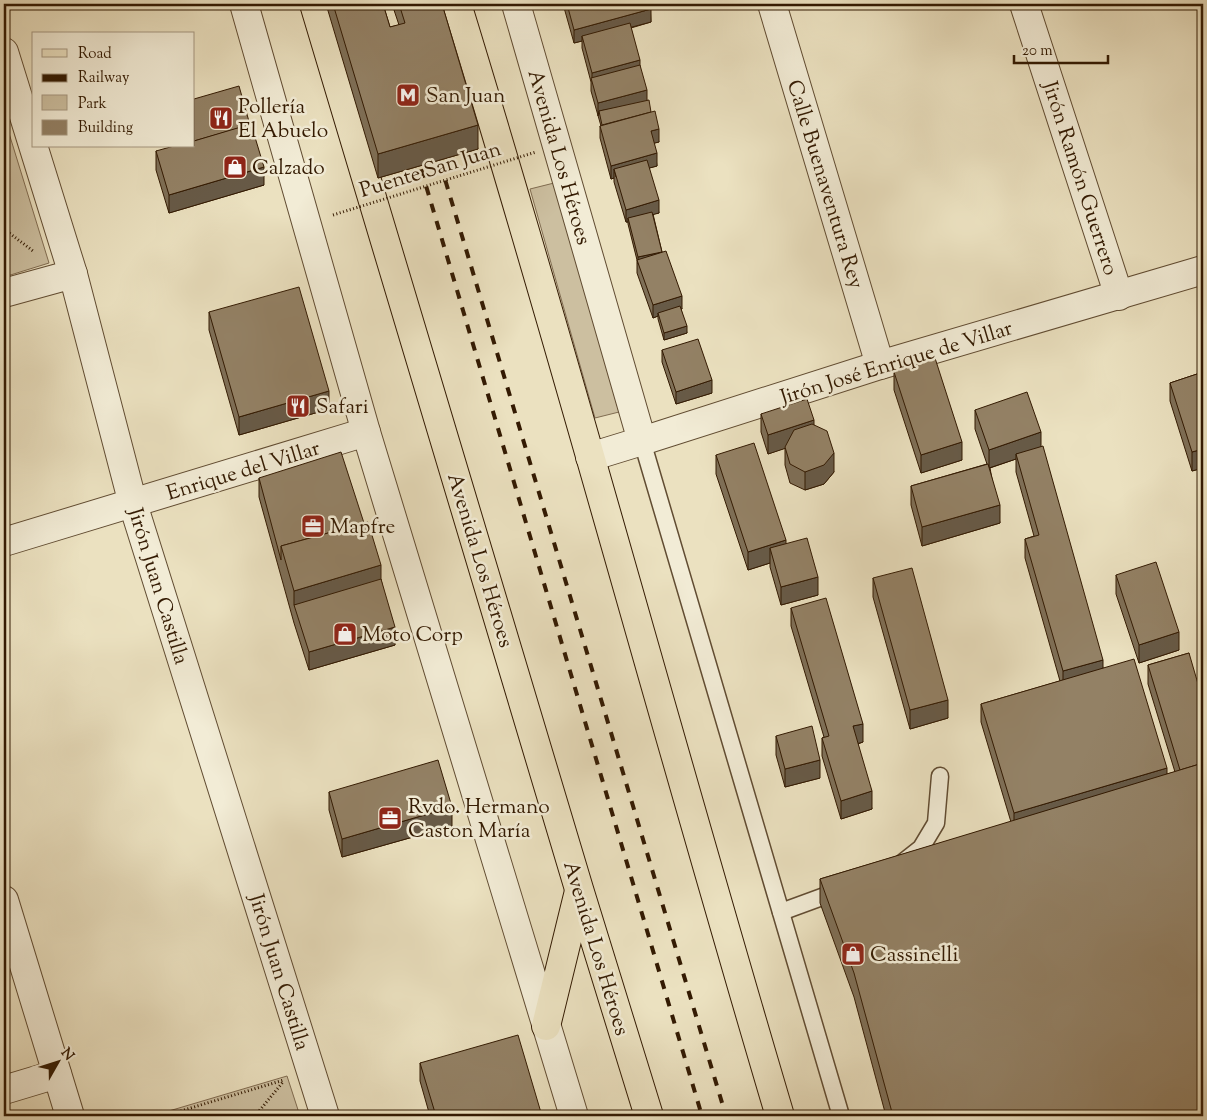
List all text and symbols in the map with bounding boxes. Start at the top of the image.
legend [32,32,195,148]
scale bar [1014,32,1108,64]
text: 20 m [1022,41,1053,62]
text: Road [78,44,112,65]
street label: Avenida Los Héroes [519,66,597,249]
text: Railway [78,68,130,89]
street label: Calle Buenaventura Rey [778,76,870,293]
street label: Jirón Ramón Guerrero [1033,77,1125,280]
metro station icon: San Juan [395,82,421,108]
place label: San Juan [426,82,505,112]
place label: Pollería El Abuelo [238,93,328,147]
text: Park [78,94,107,115]
restaurant icon: Pollería El Abuelo [208,105,234,131]
text: Building [78,118,133,139]
street label: Puente San Juan [356,135,505,207]
shop icon: Calzado [222,154,248,180]
place label: Calzado [252,154,325,184]
street label: Jirón José Enrique de Villar [776,314,1016,414]
restaurant icon: Safari [285,393,311,419]
place label: Safari [316,393,369,423]
street label: Enrique del Villar [163,434,324,509]
street label: Avenida Los Héroes [438,470,520,652]
street label: Jirón Juan Castilla [119,504,195,669]
office icon: Mapfre [300,513,326,539]
place label: Mapfre [330,513,395,543]
shop icon: Moto Corp [332,621,358,647]
place label: Moto Corp [362,621,463,651]
place label: Rvdo. Hermano Caston María [408,793,550,847]
office icon: Rvdo. Hermano Caston María [377,805,403,831]
street label: Avenida Los Héroes [554,858,636,1040]
street label: Jirón Juan Castilla [240,890,316,1055]
shop icon: Cassinelli [840,941,866,967]
place label: Cassinelli [870,941,958,971]
north arrow [32,1038,82,1088]
text: N [55,1044,78,1066]

